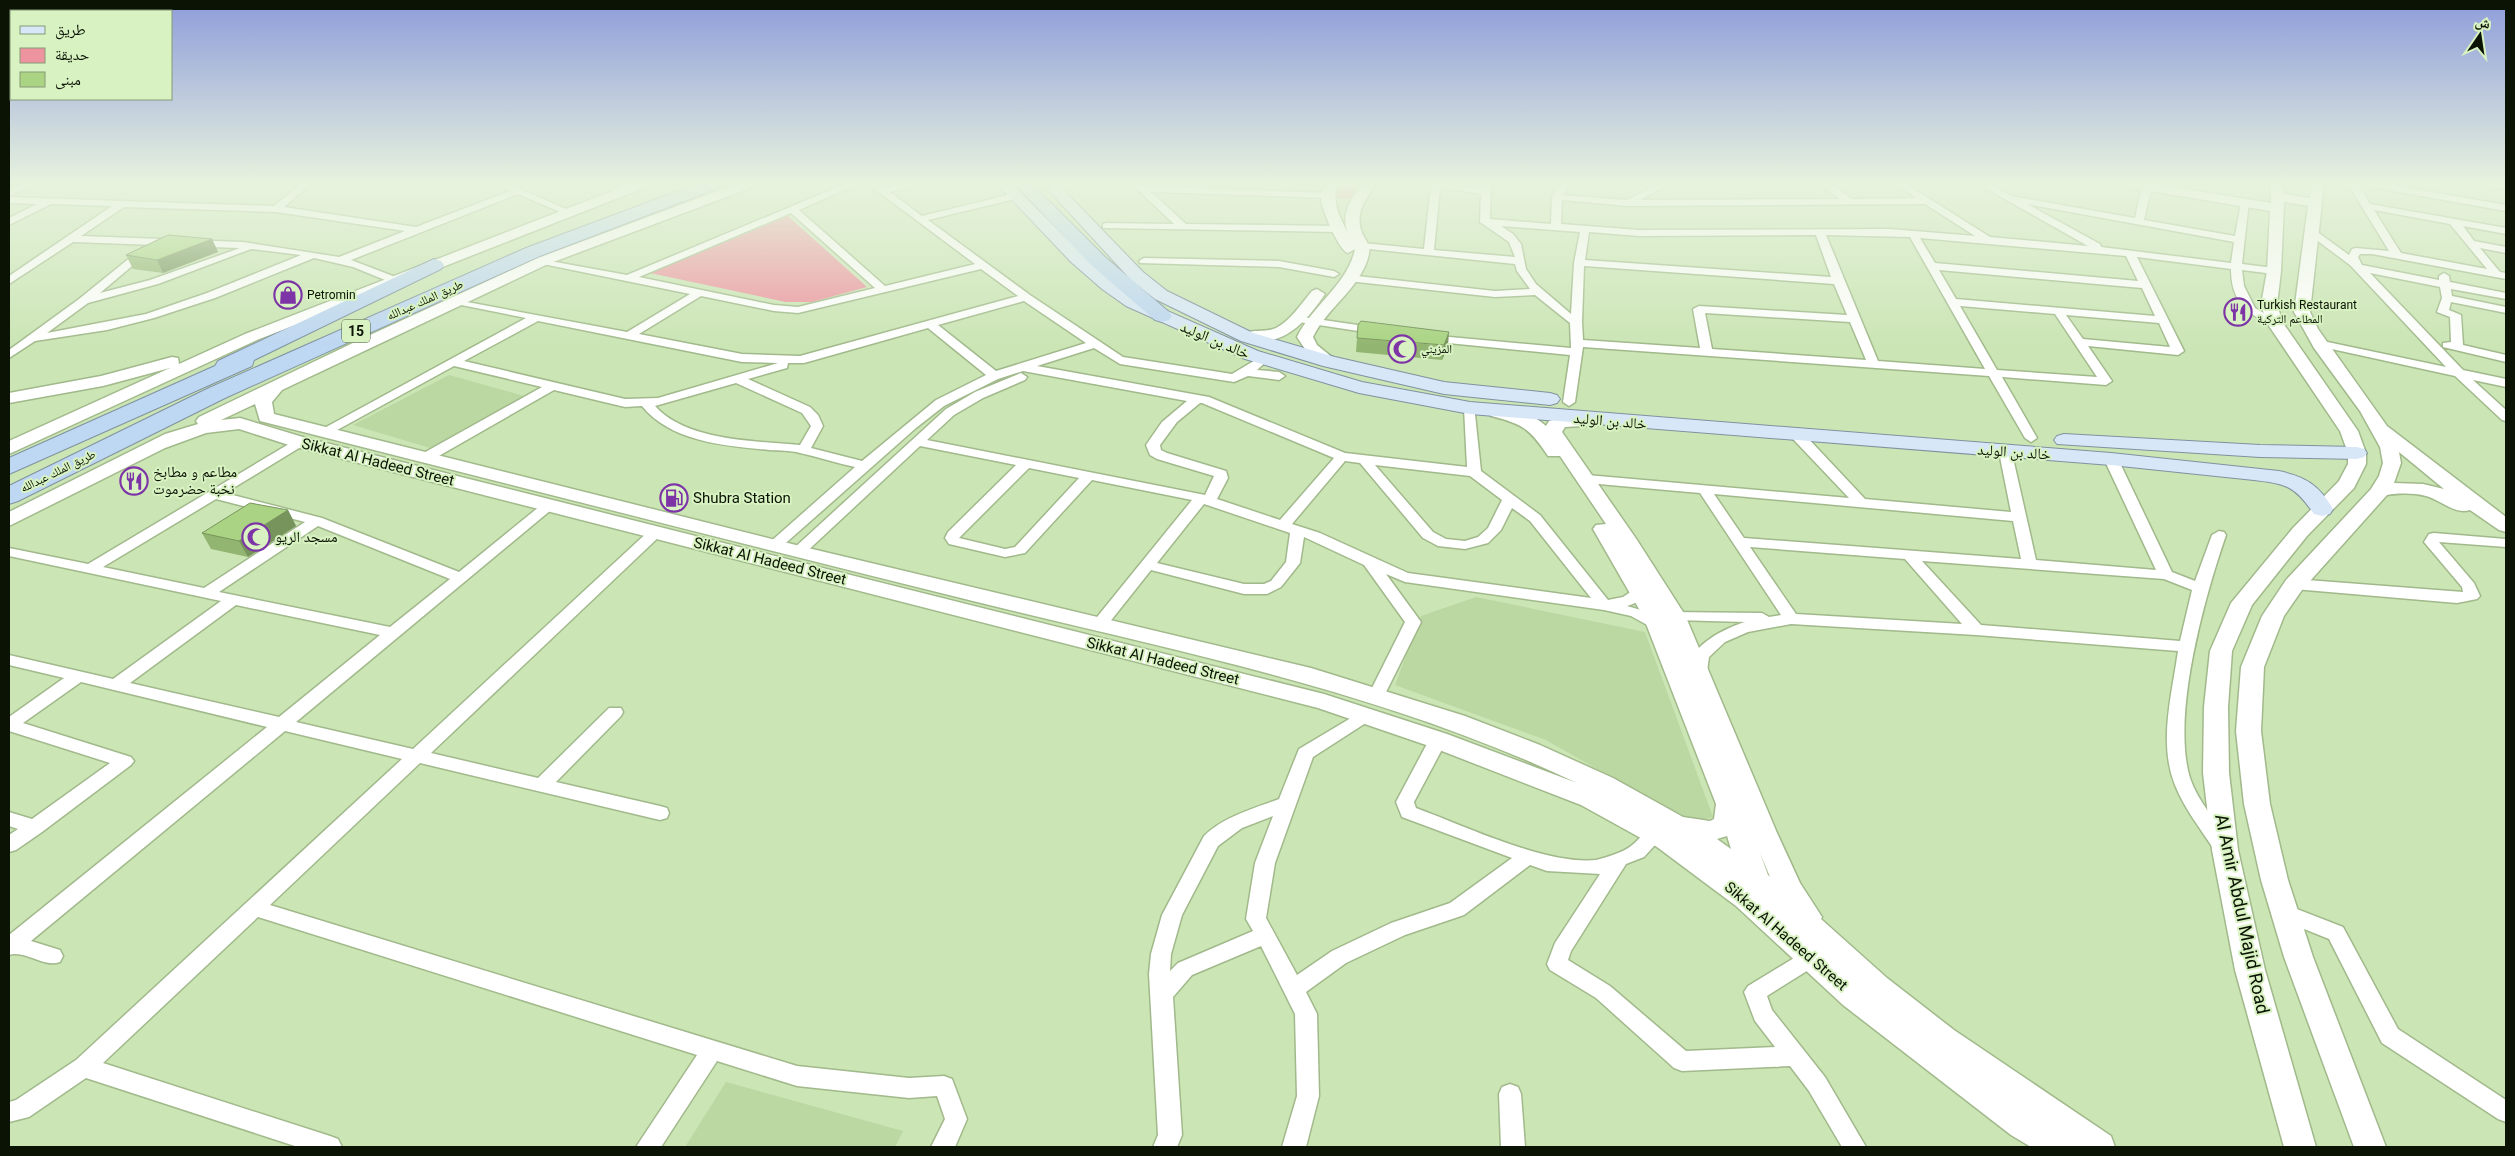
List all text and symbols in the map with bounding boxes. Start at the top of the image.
legend [10,10,172,100]
north arrow [2455,10,2505,60]
text: ش [2474,13,2492,33]
text: طريق [55,21,86,40]
text: حديقة [55,46,90,64]
text: مبنى [55,71,81,90]
street label: طريق الملك عبدالله [385,277,465,323]
shop icon: Petromin [273,280,303,310]
place label: Petromin [307,288,356,302]
restaurant icon: Turkish Restaurant المطاعم التركية [2223,297,2253,327]
place label: Turkish Restaurant المطاعم التركية [2257,298,2357,327]
street label: خالد بن الوليد [1177,317,1253,364]
road number: 15 [342,320,370,342]
mosque icon: المزيني [1387,334,1417,364]
place label: المزيني [1421,342,1452,359]
street label: خالد بن الوليد [1573,409,1648,434]
street label: Sikkat Al Hadeed Street [300,434,456,490]
street label: خالد بن الوليد [1977,440,2052,465]
street label: طريق الملك عبدالله [18,447,98,496]
place label: مطاعم و مطابخ نخبة حضرموت [153,463,237,498]
restaurant icon: مطاعم و مطابخ نخبة حضرموت [119,466,149,496]
fuel station icon: Shubra Station [659,483,689,513]
place label: Shubra Station [693,489,791,507]
mosque icon: مسجد الريو [241,522,271,552]
place label: مسجد الريو [275,528,338,546]
street label: Sikkat Al Hadeed Street [692,533,848,589]
street label: Sikkat Al Hadeed Street [1085,633,1241,689]
street label: Al Amir Abdul Majid Road [2211,812,2274,1016]
street label: Sikkat Al Hadeed Street [1721,878,1851,994]

